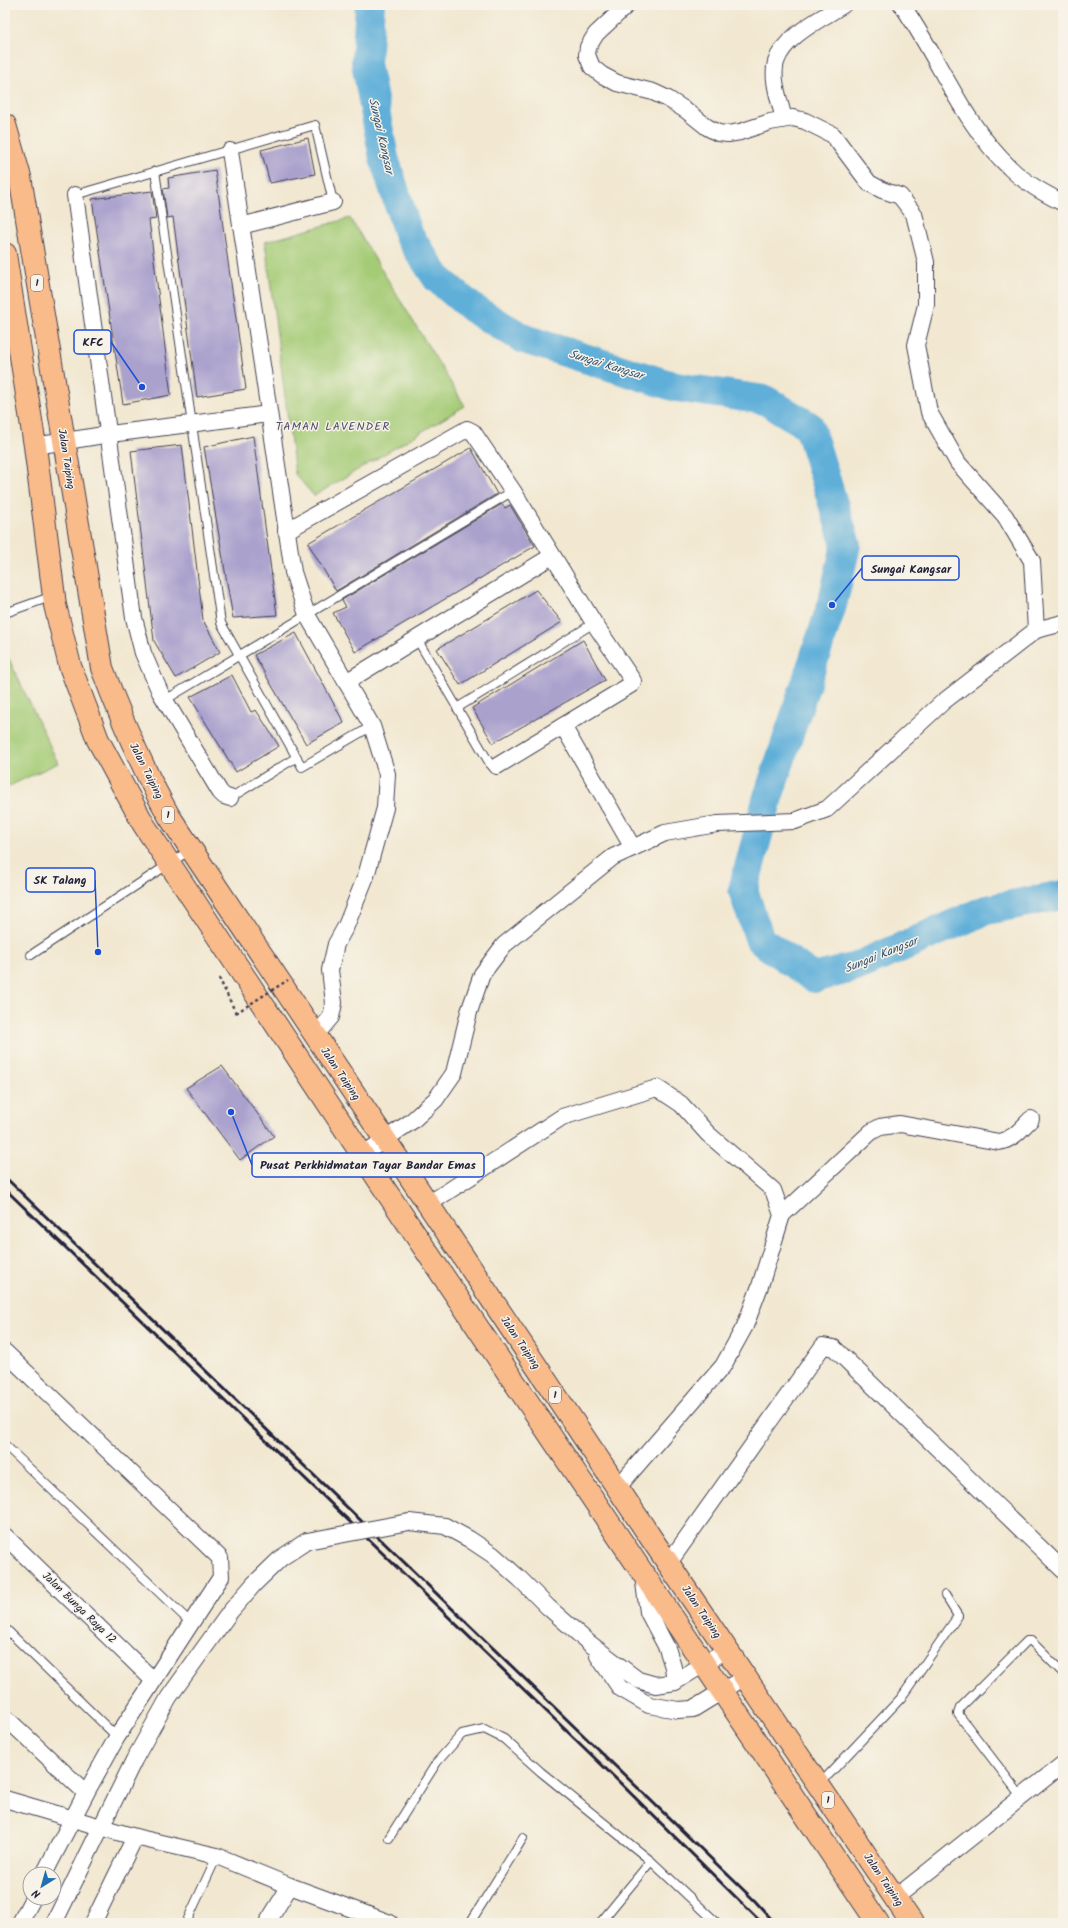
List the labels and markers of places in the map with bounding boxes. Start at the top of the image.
callout: KFC [74,330,111,354]
callout: Sungai Kangsar [862,556,959,580]
callout: SK Talang [26,868,95,892]
callout: Pusat Perkhidmatan Tayar Bandar Emas [252,1153,484,1177]

